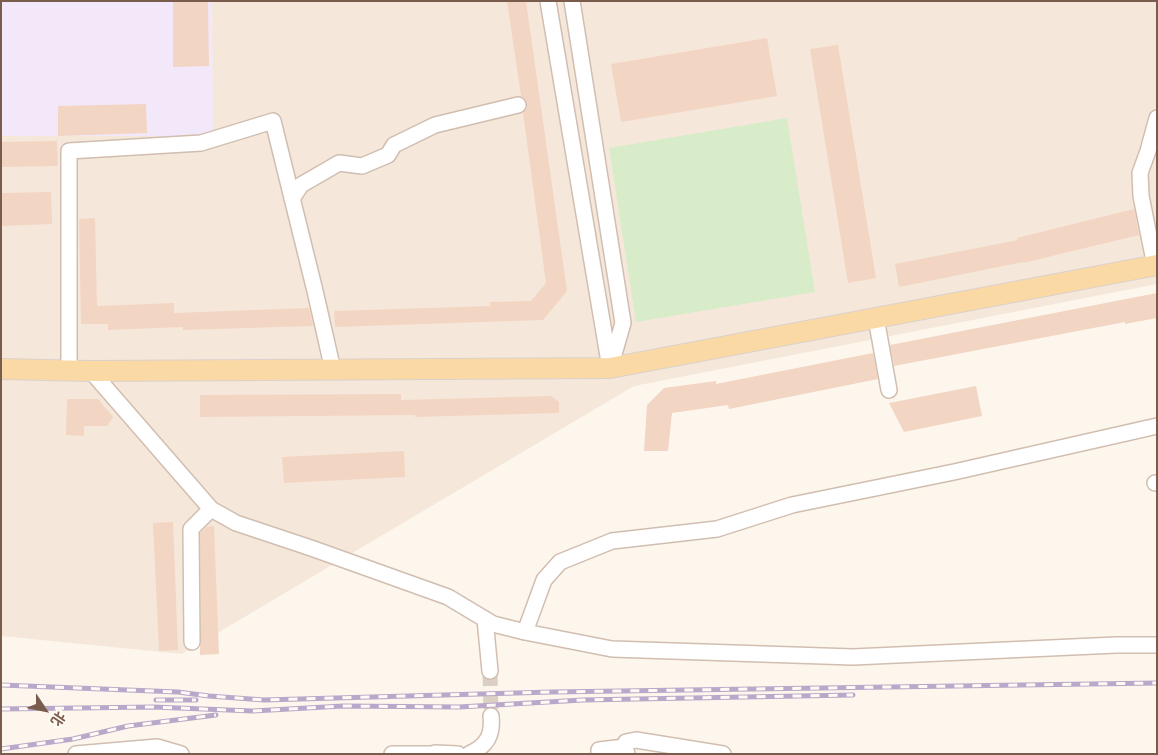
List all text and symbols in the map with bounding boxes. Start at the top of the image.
north arrow [20,685,70,735]
text: 北 [47,708,69,729]

